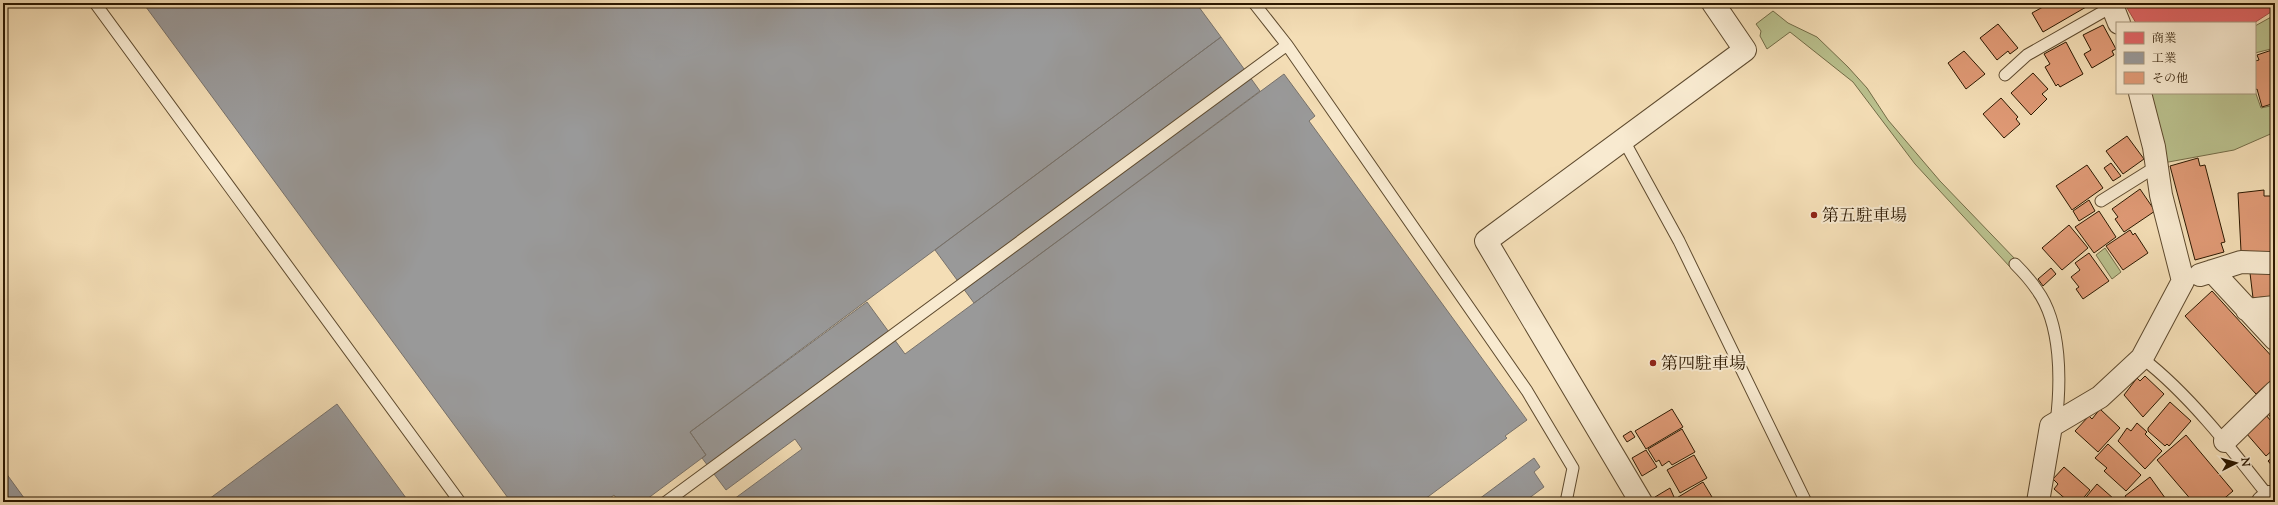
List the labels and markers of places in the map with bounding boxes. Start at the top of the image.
place label: 第五駐車場 [1822,205,1907,229]
marker: 第五駐車場 [1809,210,1819,220]
place label: 第四駐車場 [1661,353,1746,377]
marker: 第四駐車場 [1648,358,1658,368]

